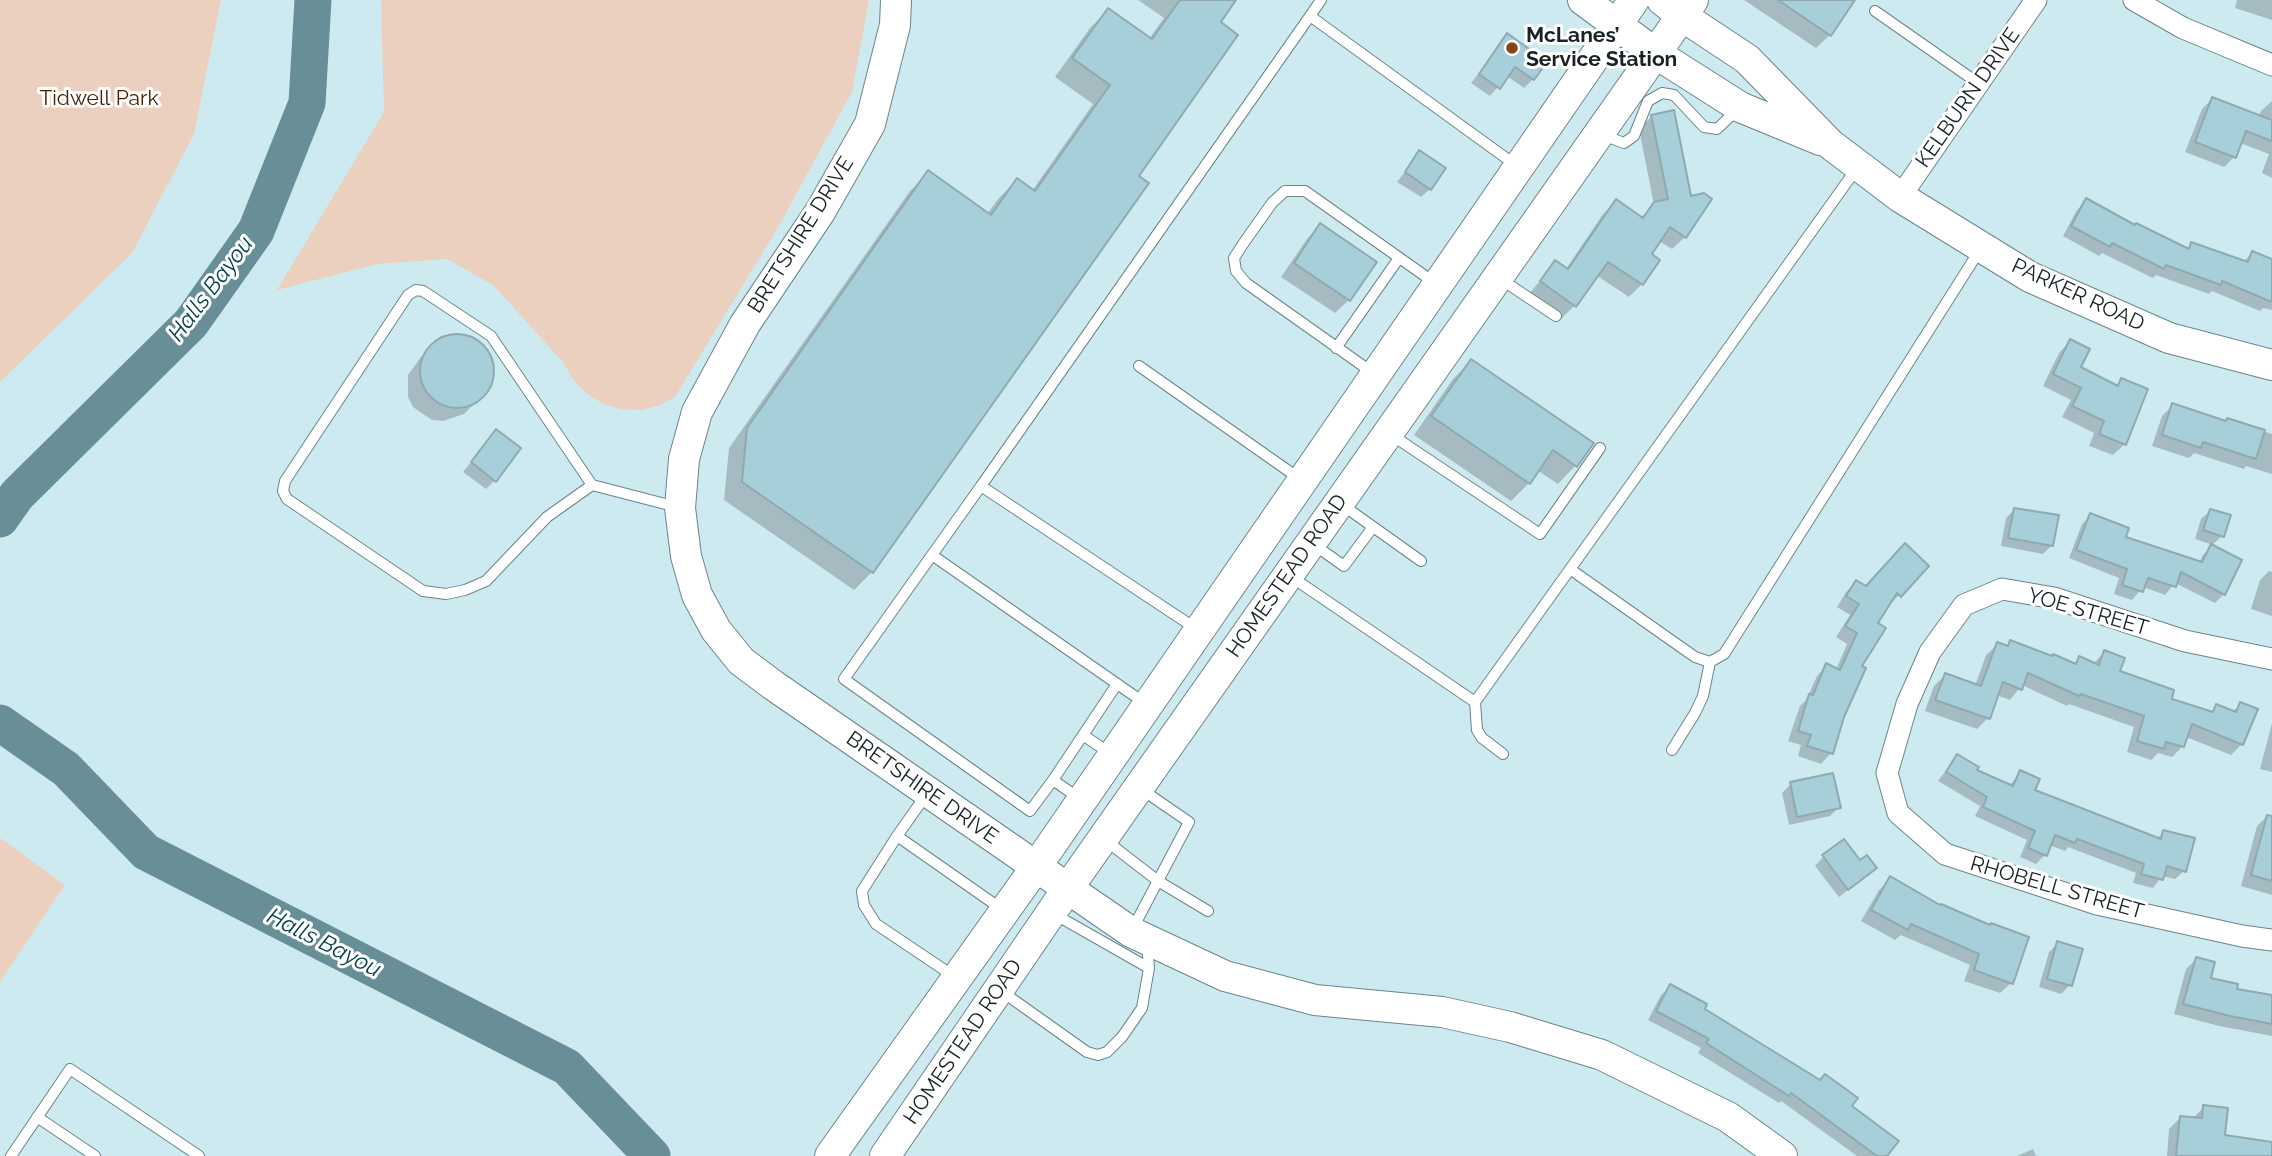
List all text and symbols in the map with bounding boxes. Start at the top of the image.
place label: McLanes’ Service Station [1526,23,1677,73]
street label: KELBURN DRIVE [1910,23,2026,173]
marker: McLanes’ Service Station [1504,40,1520,56]
park label: Tidwell Park [39,86,159,112]
street label: BRETSHIRE DRIVE [743,152,859,318]
water label: Halls Bayou [163,231,259,347]
street label: PARKER ROAD [2008,253,2148,337]
street label: HOMESTEAD ROAD [1221,490,1353,662]
street label: YOE STREET [2025,583,2151,641]
street label: BRETSHIRE DRIVE [841,726,1003,850]
street label: RHOBELL STREET [1967,851,2147,925]
water label: Halls Bayou [262,902,386,984]
street label: HOMESTEAD ROAD [898,955,1028,1129]

